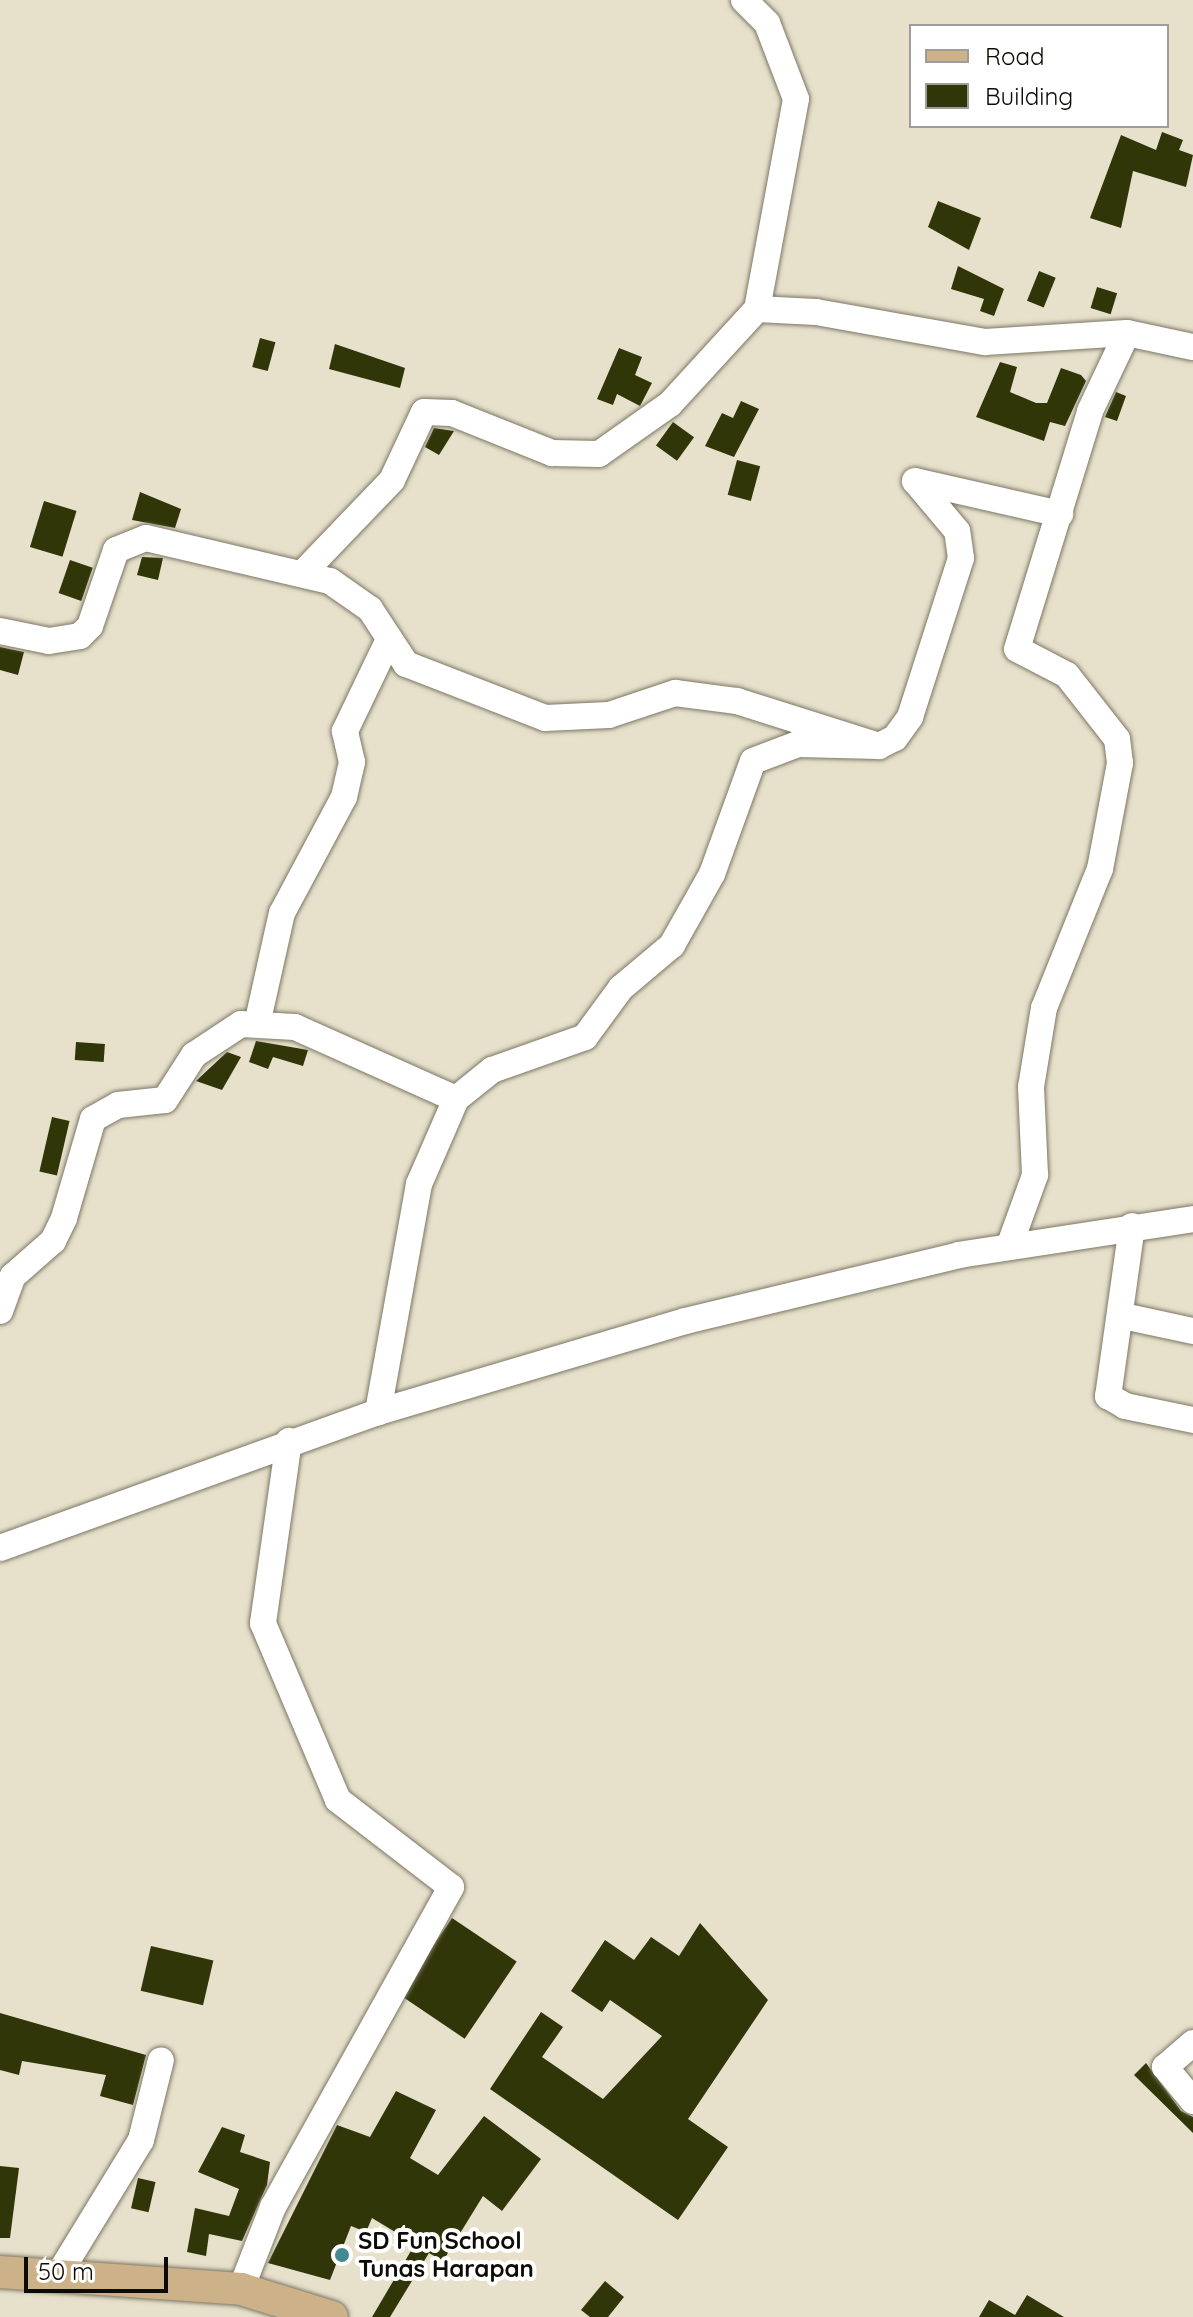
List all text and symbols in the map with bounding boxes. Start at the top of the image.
legend [909,24,1169,128]
text: Road [985,41,1045,71]
text: Building [985,81,1073,111]
place label: SD Fun School Tunas Harapan [358,2227,534,2283]
scale bar [28,2241,172,2291]
marker: SD Fun School Tunas Harapan [333,2246,351,2264]
text: 50 m [38,2256,94,2286]

